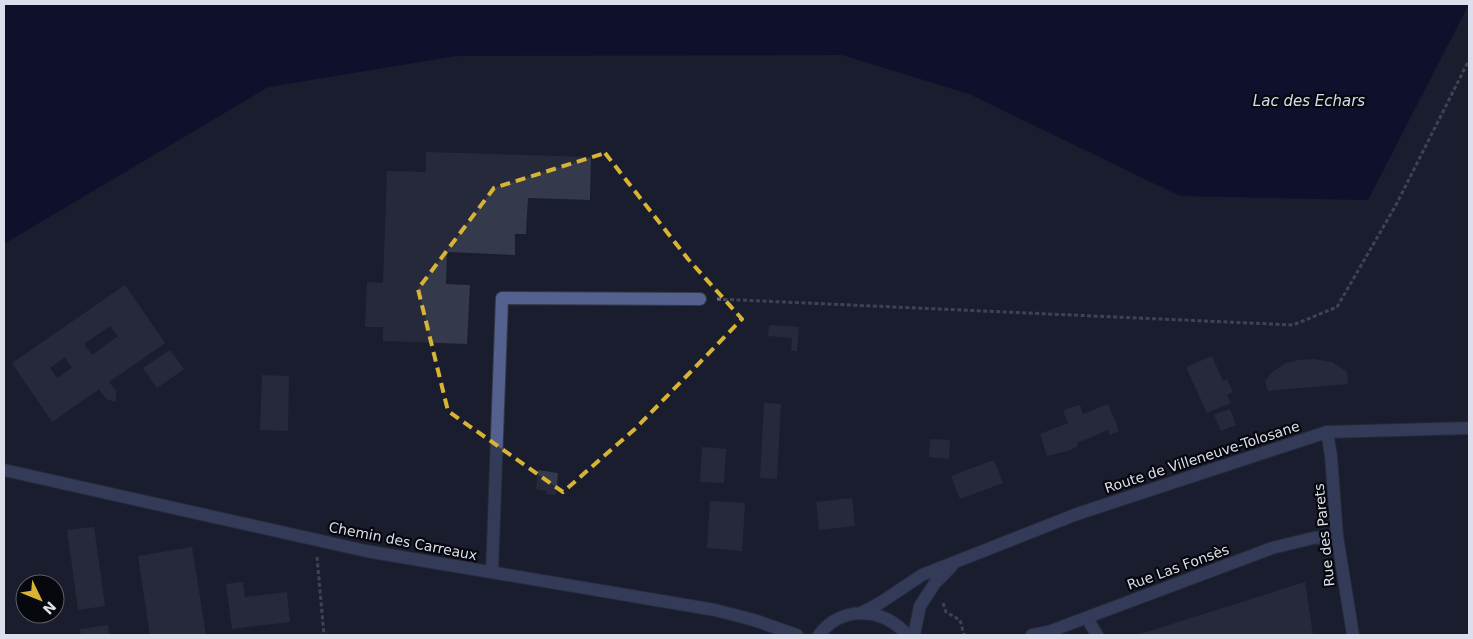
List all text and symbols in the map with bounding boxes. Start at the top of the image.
water label: Lac des Echars [1253,92,1365,110]
street label: Route de Villeneuve-Tolosane [1102,418,1302,496]
street label: Rue des Parets [1311,483,1337,587]
street label: Chemin des Carreaux [327,519,479,563]
street label: Rue Las Fonsès [1125,541,1231,593]
north arrow [15,574,65,624]
text: N [40,598,59,618]

